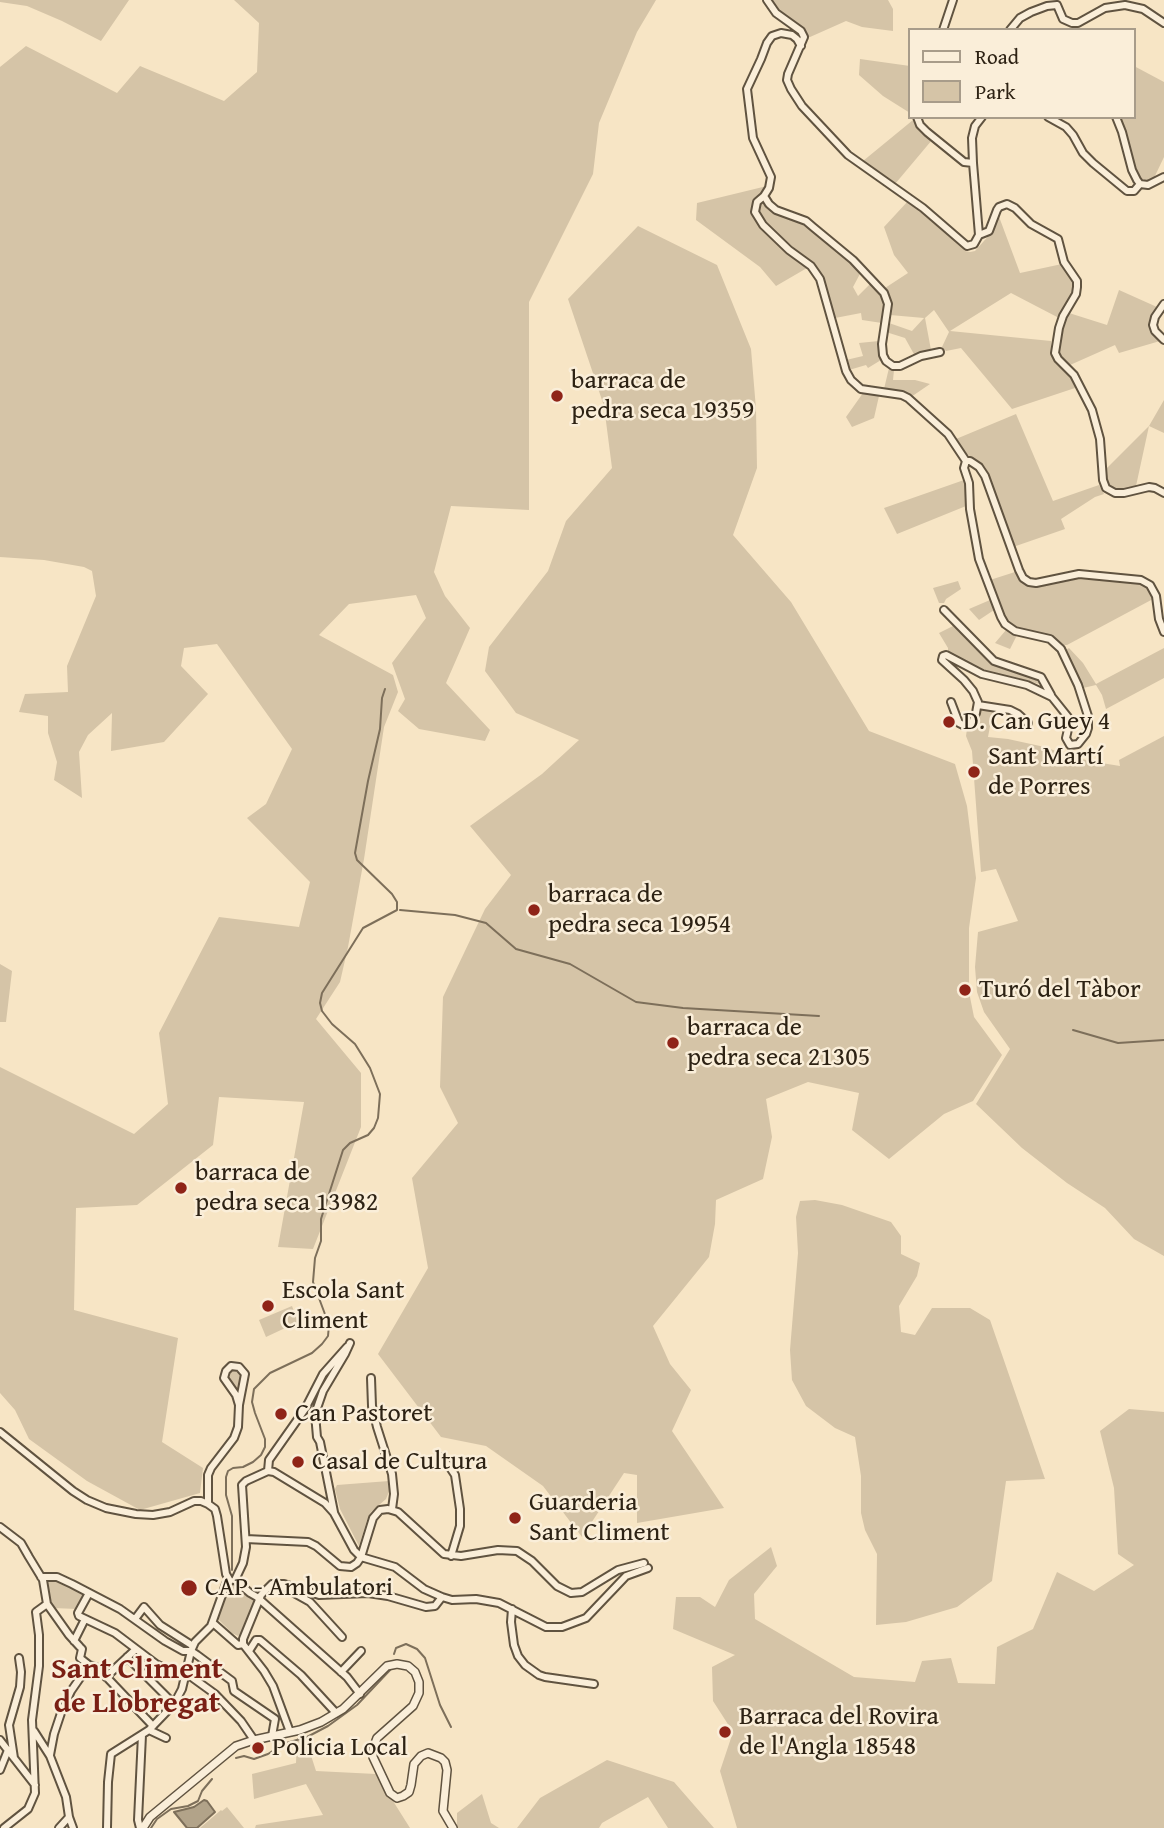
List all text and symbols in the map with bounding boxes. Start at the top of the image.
legend [908,28,1136,119]
text: Road [975,41,1019,72]
text: Park [975,76,1016,107]
place label: barraca de pedra seca 19359 [571,365,754,426]
marker: barraca de pedra seca 19359 [549,388,565,404]
place label: D. Can Guey 4 [963,706,1110,738]
marker: D. Can Guey 4 [941,714,957,730]
place label: Sant Martí de Porres [988,741,1103,802]
marker: Sant Martí de Porres [966,764,982,780]
place label: barraca de pedra seca 19954 [548,879,731,940]
marker: barraca de pedra seca 19954 [526,902,542,918]
place label: Turó del Tàbor [979,974,1141,1006]
marker: Turó del Tàbor [957,982,973,998]
place label: barraca de pedra seca 21305 [687,1012,870,1074]
marker: barraca de pedra seca 21305 [665,1035,681,1051]
place label: barraca de pedra seca 13982 [195,1157,378,1218]
marker: barraca de pedra seca 13982 [173,1180,189,1196]
place label: Escola Sant Climent [282,1275,404,1336]
marker: Escola Sant Climent [260,1298,276,1314]
place label: Can Pastoret [295,1398,432,1430]
marker: Can Pastoret [273,1406,289,1422]
place label: Casal de Cultura [312,1446,487,1478]
marker: Casal de Cultura [290,1454,306,1470]
place label: Guarderia Sant Climent [529,1487,669,1548]
marker: Guarderia Sant Climent [507,1510,523,1526]
place label: CAP - Ambulatori [205,1572,393,1604]
marker: CAP - Ambulatori [179,1578,199,1598]
district label: Sant Climent de Llobregat [51,1652,223,1722]
place label: Barraca del Rovira de l'Angla 18548 [739,1701,939,1762]
marker: Barraca del Rovira de l'Angla 18548 [717,1724,733,1740]
place label: Policia Local [272,1732,408,1764]
marker: Policia Local [250,1740,266,1756]

